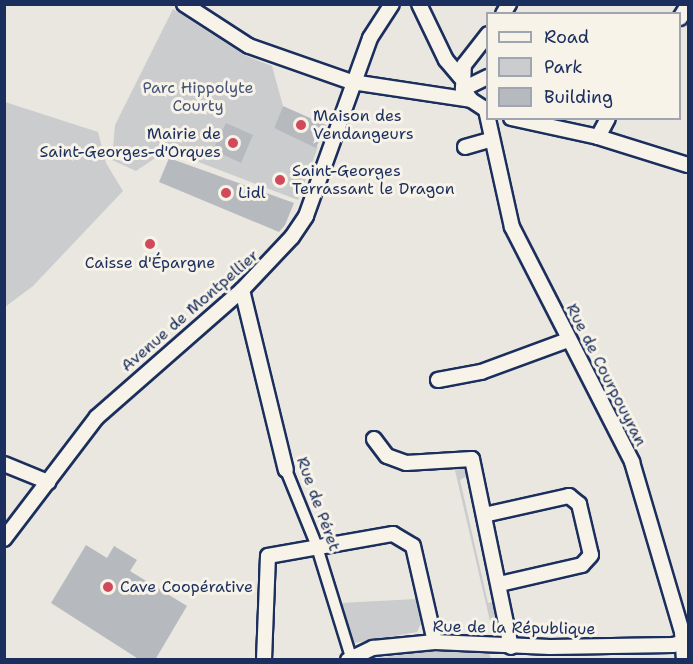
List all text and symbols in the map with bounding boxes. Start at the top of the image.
legend [486,12,681,120]
text: Road [544,25,589,49]
text: Park [544,55,583,79]
park label: Parc Hippolyte Courty [142,78,254,116]
text: Building [544,85,613,109]
place label: Maison des Vendangeurs [313,106,414,144]
marker: Maison des Vendangeurs [294,118,308,132]
place label: Mairie de Saint-Georges-d'Orques [40,124,221,162]
marker: Mairie de Saint-Georges-d'Orques [226,136,240,150]
place label: Saint-Georges Terrassant le Dragon [292,161,455,199]
marker: Saint-Georges Terrassant le Dragon [273,173,287,187]
place label: Lidl [238,183,266,203]
marker: Lidl [219,186,233,200]
marker: Caisse d'Épargne [143,237,157,251]
street label: Avenue de Montpellier [117,246,263,376]
place label: Caisse d'Épargne [85,253,215,273]
street label: Rue de Courpouyran [562,301,650,449]
street label: Rue de Péret [292,454,344,554]
place label: Cave Coopérative [120,577,253,597]
marker: Cave Coopérative [101,580,115,594]
street label: Rue de la République [433,617,595,639]

